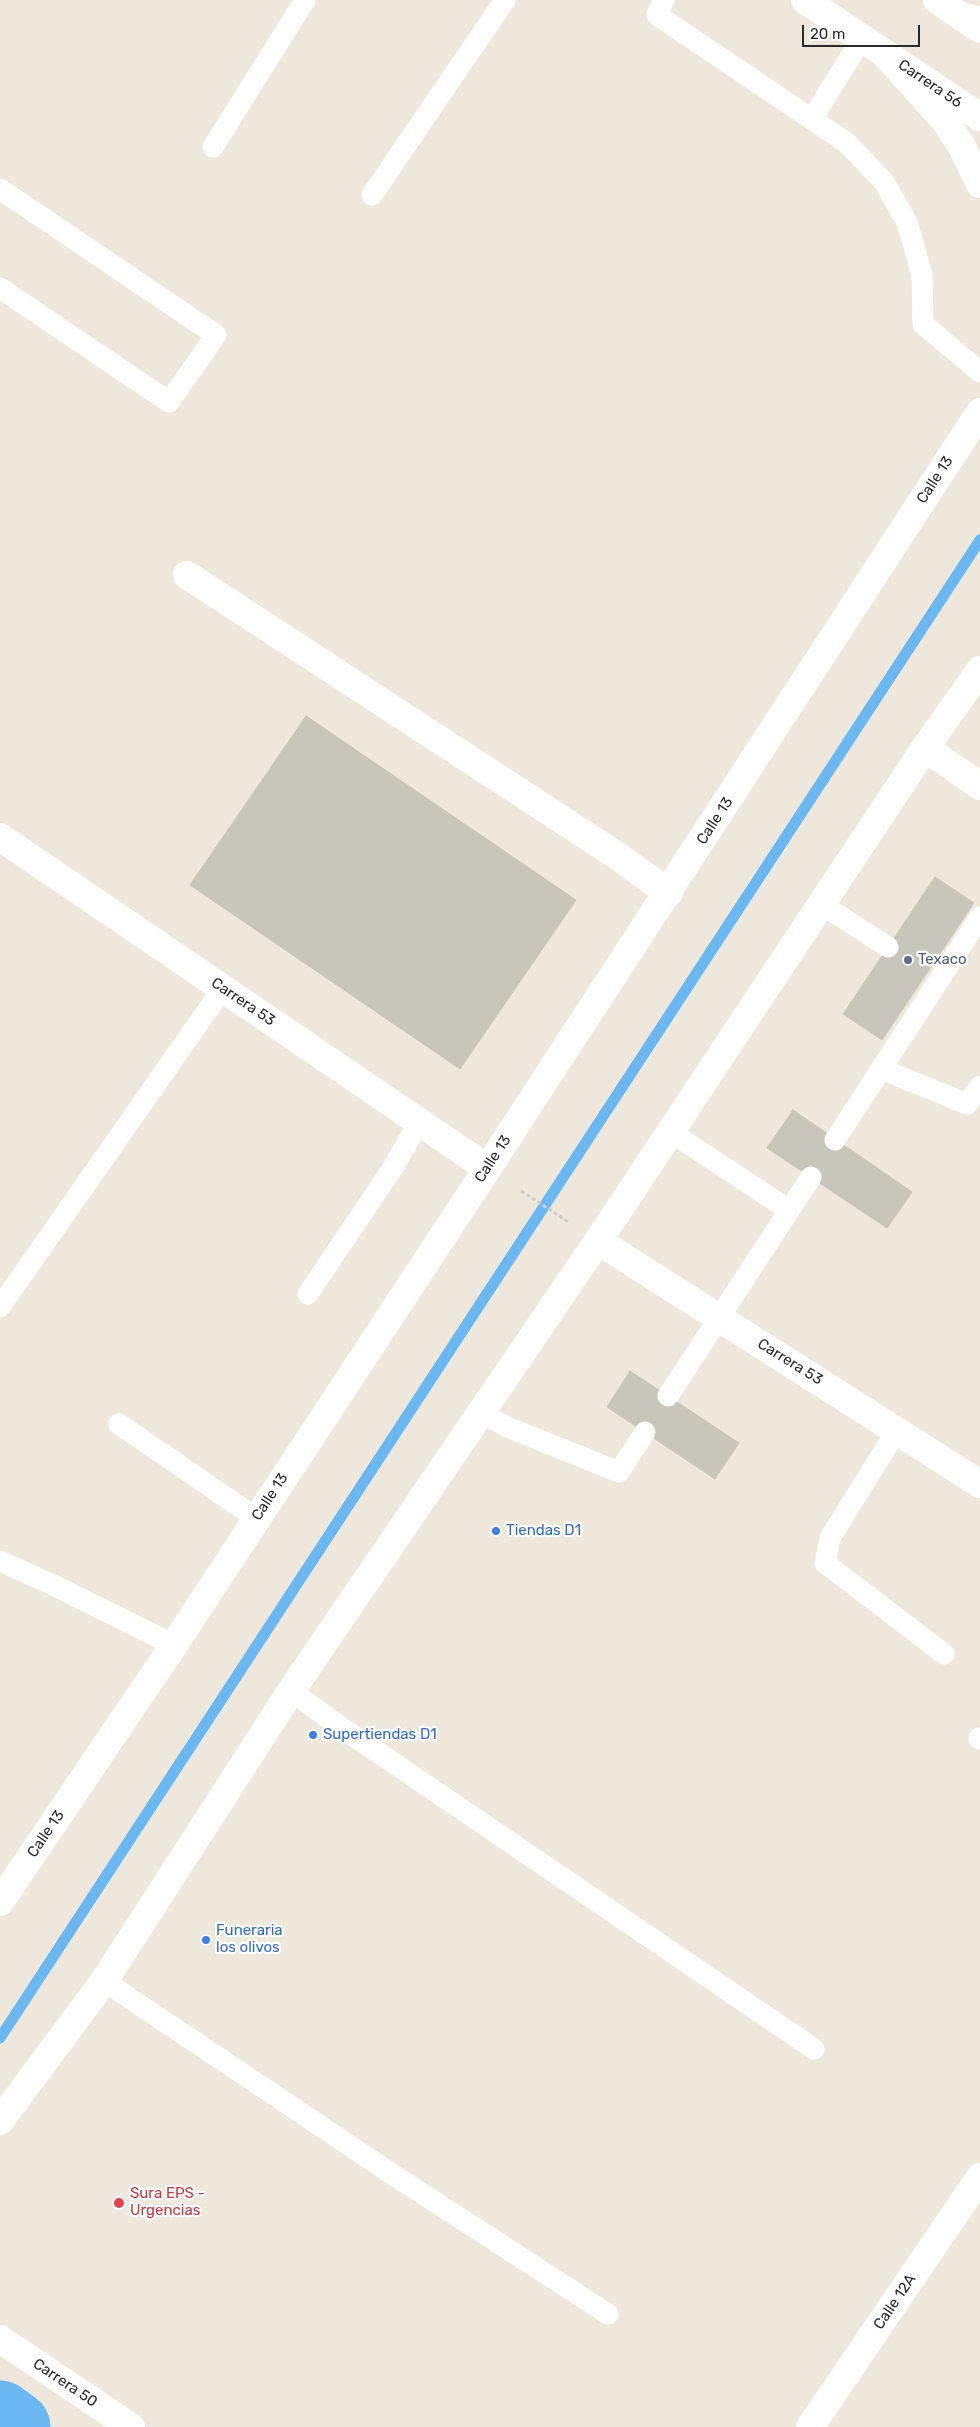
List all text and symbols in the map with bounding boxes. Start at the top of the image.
scale bar [805,15,922,47]
text: 20 m [810,25,845,43]
street label: Carrera 56 [895,56,965,112]
street label: Calle 13 [913,453,957,507]
street label: Calle 13 [693,794,737,848]
place label: Texaco [918,951,967,969]
marker: Texaco [902,954,914,966]
street label: Carrera 53 [208,974,278,1030]
street label: Calle 13 [471,1132,515,1186]
street label: Carrera 53 [754,1335,826,1389]
street label: Calle 13 [248,1470,292,1524]
place label: Tiendas D1 [506,1522,581,1540]
marker: Tiendas D1 [490,1525,502,1537]
place label: Supertiendas D1 [323,1726,437,1744]
marker: Supertiendas D1 [307,1729,319,1741]
street label: Calle 13 [24,1807,68,1861]
place label: Funeraria los olivos [216,1922,283,1957]
marker: Funeraria los olivos [200,1934,212,1946]
place label: Sura EPS - Urgencias [130,2185,205,2220]
marker: Sura EPS - Urgencias [112,2196,126,2210]
street label: Calle 12A [870,2271,920,2333]
street label: Carrera 50 [29,2355,101,2411]

